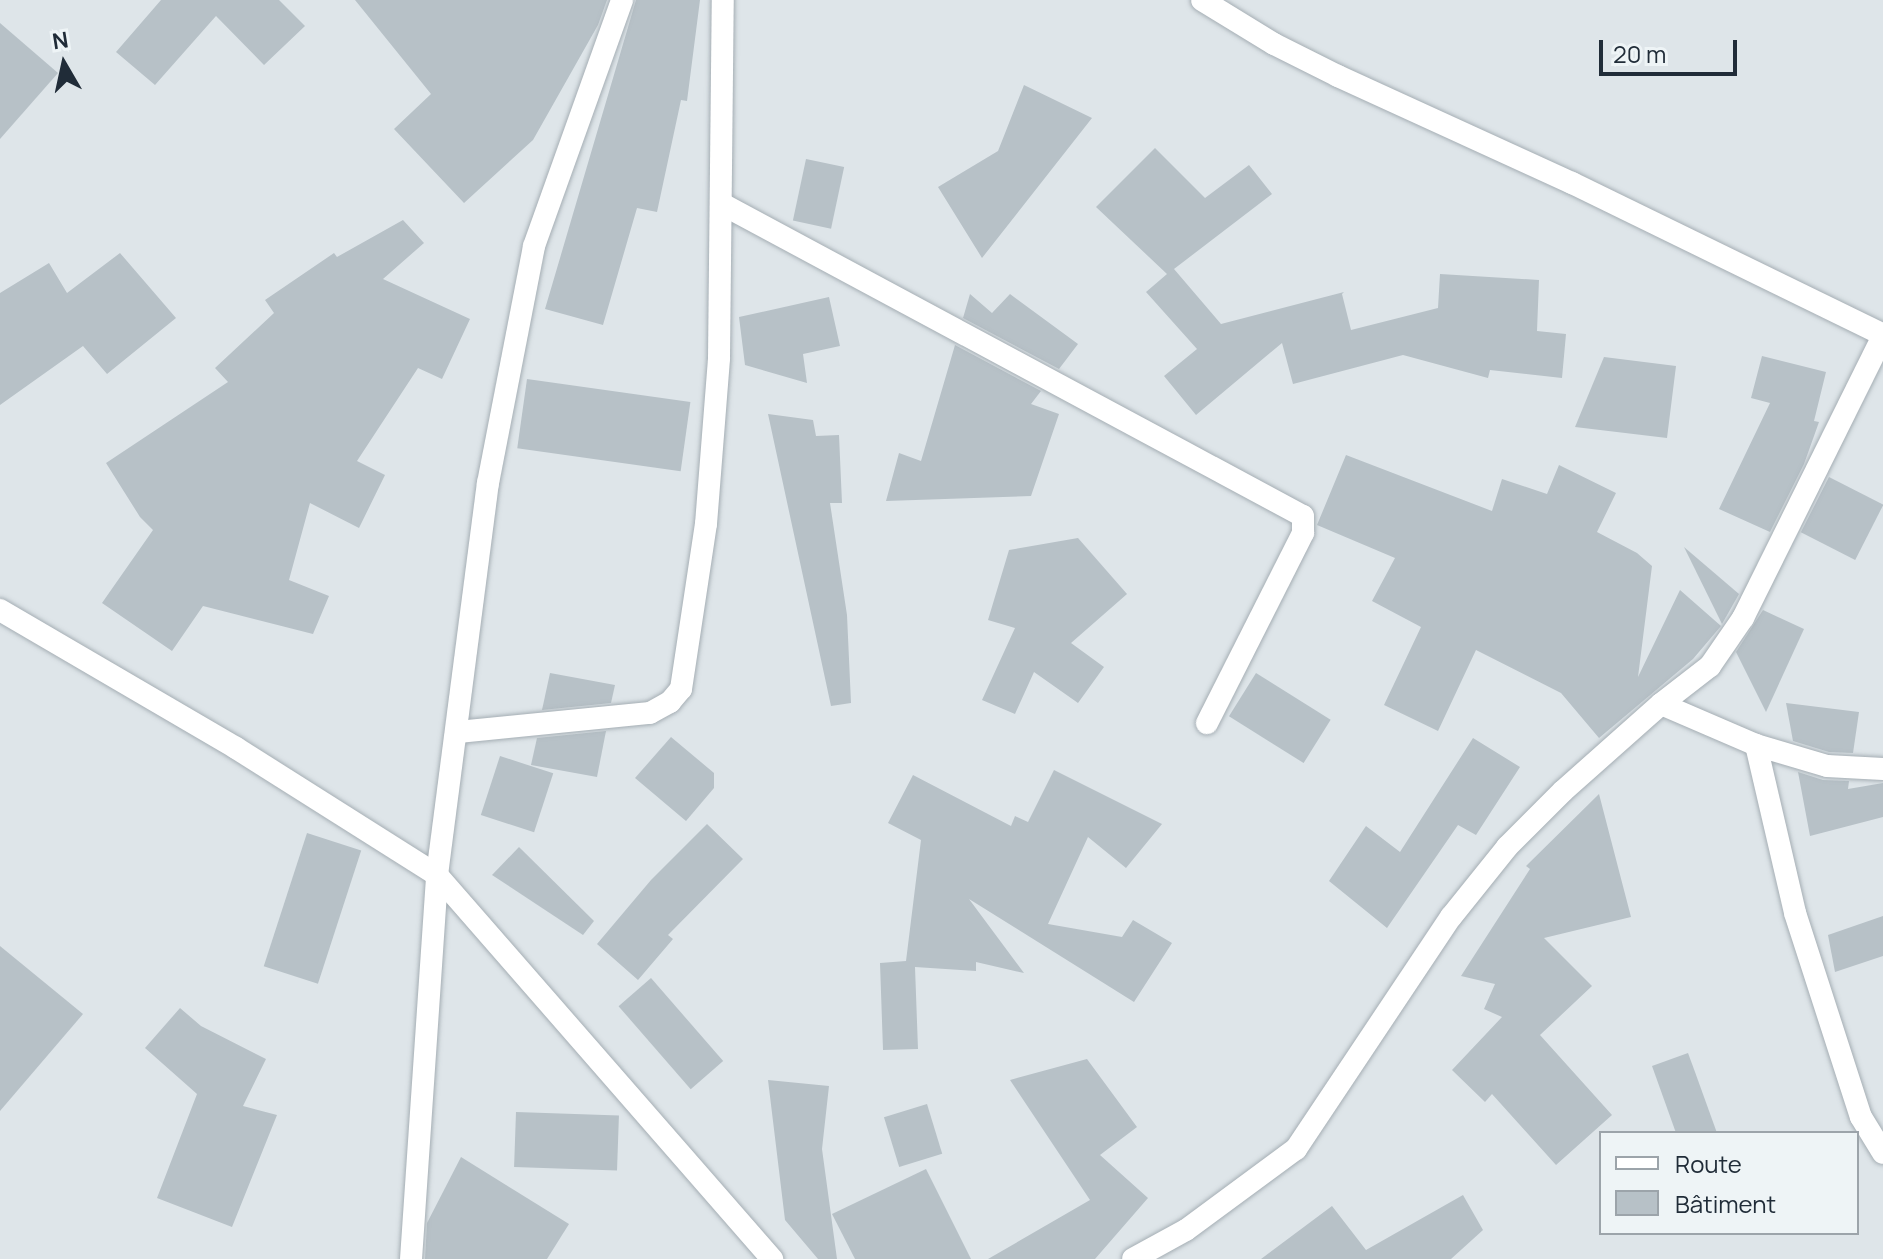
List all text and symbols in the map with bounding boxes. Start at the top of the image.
north arrow [24,24,104,104]
text: N [50,24,70,56]
scale bar [1603,24,1741,74]
text: 20 m [1613,37,1666,70]
legend [1599,1131,1859,1235]
text: Route [1675,1147,1742,1180]
text: Bâtiment [1675,1187,1776,1220]

